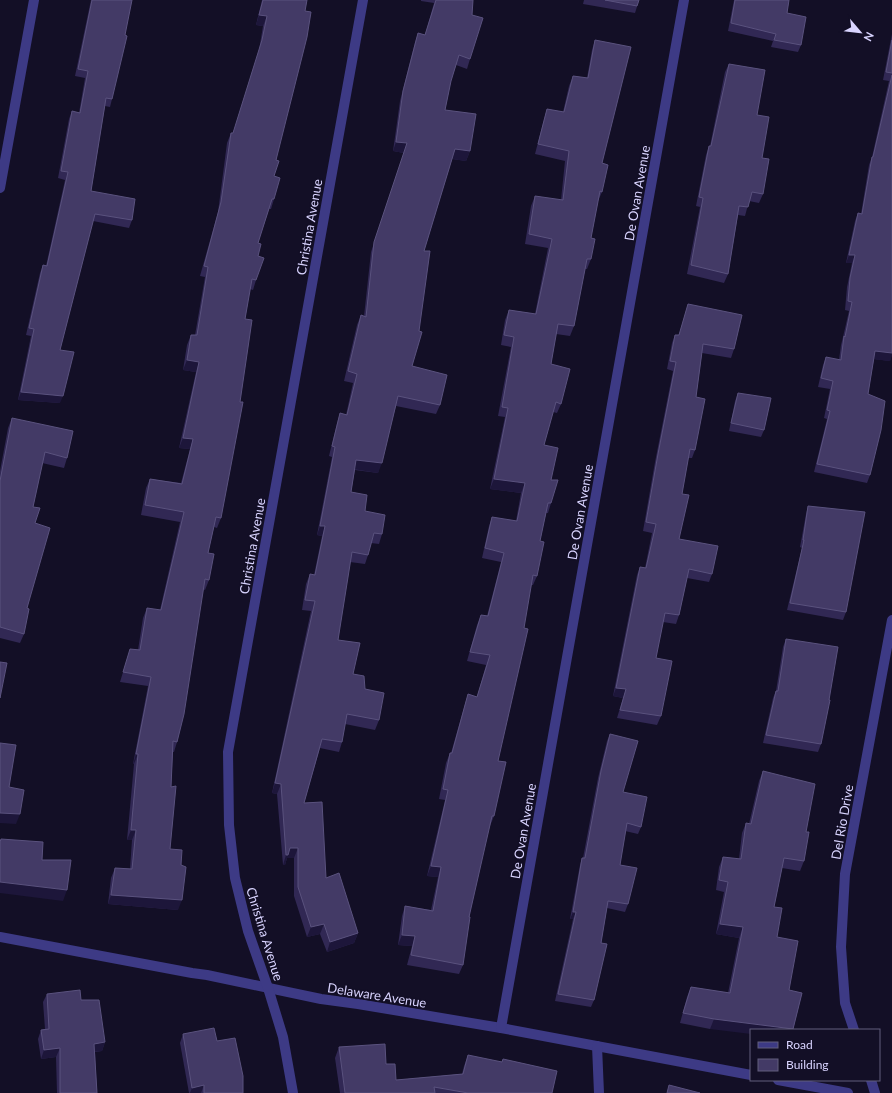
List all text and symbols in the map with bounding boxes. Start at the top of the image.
north arrow [840,12,880,52]
text: N [862,30,877,44]
street label: De Ovan Avenue [621,144,653,242]
street label: Christina Avenue [293,178,325,276]
street label: De Ovan Avenue [564,463,596,561]
street label: Christina Avenue [236,497,268,595]
street label: De Ovan Avenue [507,782,539,880]
street label: Del Rio Drive [828,783,856,861]
street label: Christina Avenue [243,885,287,983]
street label: Delaware Avenue [326,979,428,1011]
legend [750,1029,880,1081]
text: Road [786,1037,813,1052]
text: Building [786,1057,829,1072]

